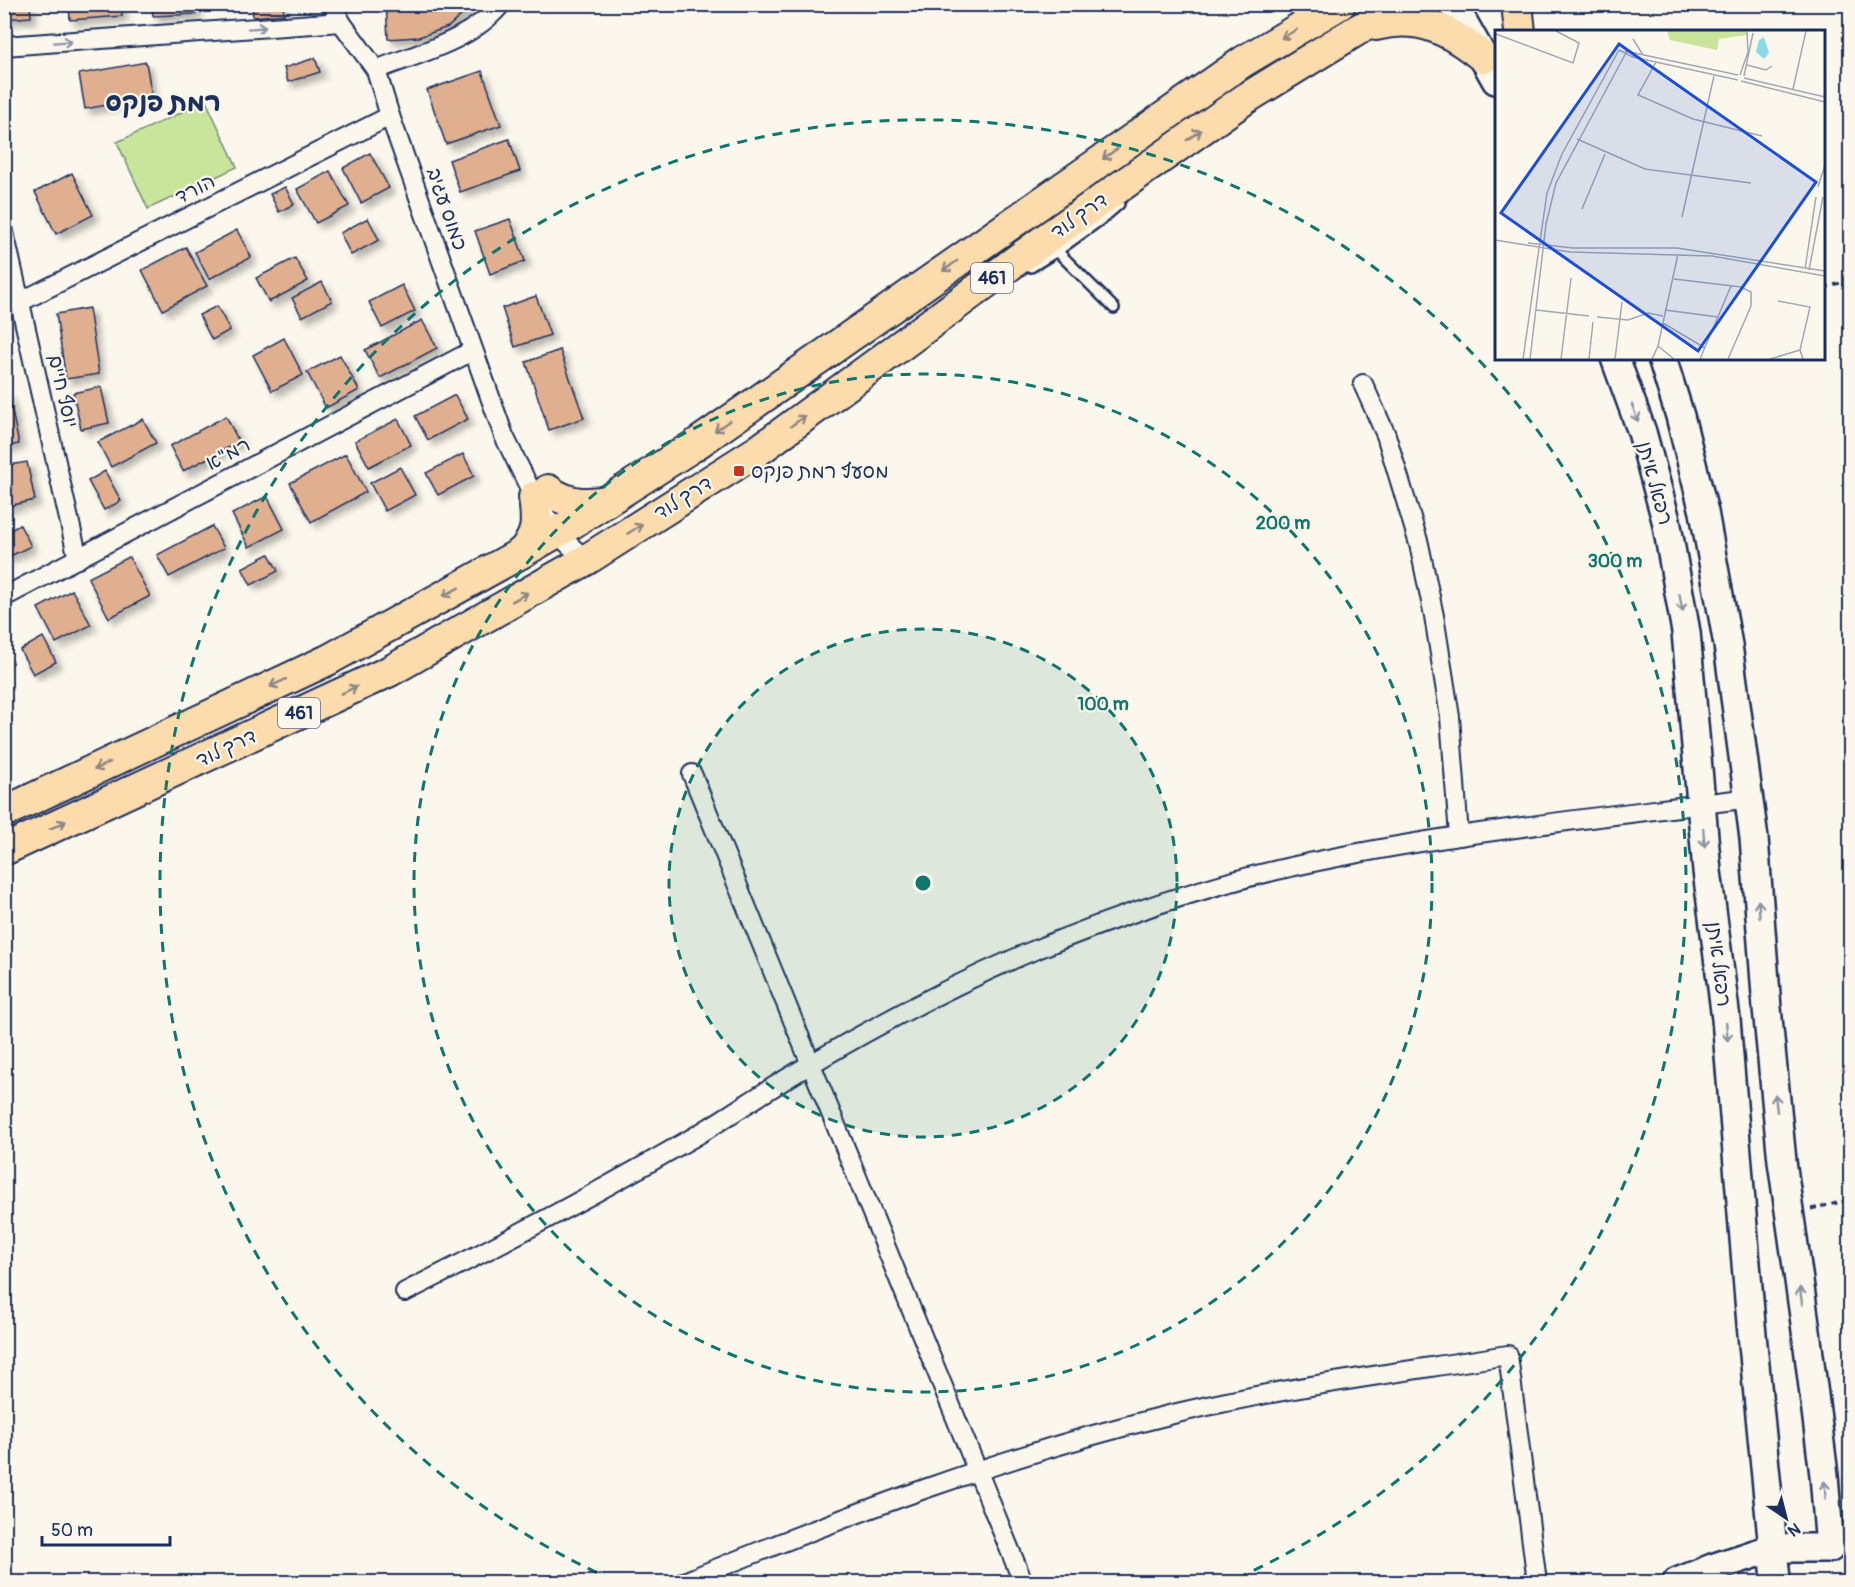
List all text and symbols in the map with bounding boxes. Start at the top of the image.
one-way arrow [247,22,267,33]
one-way arrow [1281,28,1298,40]
inset map [1495,30,1825,360]
one-way arrow [52,36,72,47]
district label: רמת פנקס [105,87,221,119]
one-way arrow [1186,129,1202,141]
one-way arrow [1102,148,1119,160]
street label: כמוס עגיב [421,164,473,254]
street label: הורד [171,168,219,210]
street label: דרך לוד [1046,187,1112,245]
one-way arrow [943,260,959,272]
road number: 461 [971,263,1013,293]
street label: יוסף חיים [42,352,84,430]
one-way arrow [1630,404,1641,422]
one-way arrow [789,415,805,427]
one-way arrow [714,420,730,432]
street label: רמ"א [201,432,255,476]
street label: רפאל איתן [1632,438,1678,528]
place label: מסעף רמת פנקס [751,459,889,484]
marker: מסעף רמת פנקס [732,464,746,478]
street label: דרך לוד [649,470,717,526]
text: 200 m [1256,512,1310,535]
one-way arrow [626,522,643,534]
text: 300 m [1588,550,1642,573]
one-way arrow [442,587,460,598]
one-way arrow [511,591,528,603]
one-way arrow [1676,592,1687,612]
one-way arrow [270,678,288,690]
one-way arrow [339,684,357,695]
text: 100 m [1077,693,1129,716]
road number: 461 [278,698,320,728]
street label: דרך לוד [192,723,260,773]
one-way arrow [93,761,111,773]
one-way arrow [48,819,66,831]
one-way arrow [1699,828,1710,848]
centre of rings [913,873,933,893]
one-way arrow [1753,899,1764,919]
street label: רפאל איתן [1701,920,1737,1008]
one-way arrow [1722,1021,1733,1041]
one-way arrow [1770,1094,1781,1113]
one-way arrow [1796,1287,1807,1307]
one-way arrow [1820,1480,1831,1500]
north arrow [1756,1488,1816,1548]
scale bar [42,1509,170,1547]
text: N [1784,1518,1804,1541]
text: 50 m [51,1519,93,1542]

